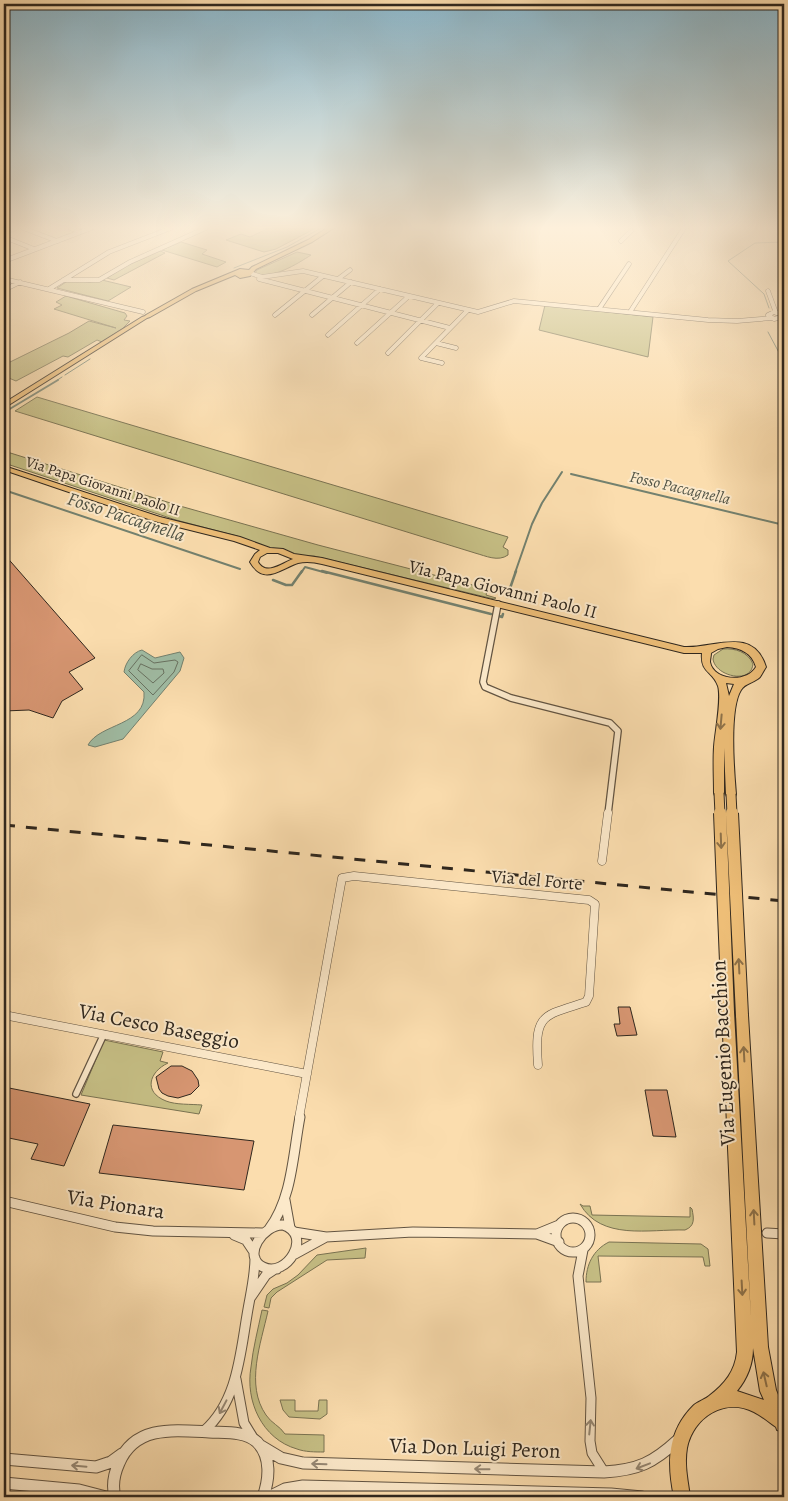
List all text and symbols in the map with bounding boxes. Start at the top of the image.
street label: Via Papa Giovanni Paolo II [22,451,183,520]
water label: Fosso Paccagnella [627,466,733,510]
water label: Fosso Paccagnella [64,486,188,548]
street label: Via Papa Giovanni Paolo II [405,554,600,624]
one-way arrow [716,714,725,730]
one-way arrow [716,833,726,849]
street label: Via del Forte [490,864,583,896]
one-way arrow [735,958,744,974]
street label: Via Eugenio Bacchion [704,959,742,1148]
street label: Via Cesco Baseggio [75,997,242,1055]
one-way arrow [740,1047,749,1063]
street label: Via Pionara [64,1182,167,1226]
one-way arrow [749,1209,758,1225]
one-way arrow [738,1280,747,1296]
one-way arrow [760,1371,769,1387]
one-way arrow [218,1400,228,1415]
one-way arrow [586,1419,595,1435]
street label: Via Don Luigi Peron [388,1431,561,1465]
one-way arrow [311,1459,327,1468]
one-way arrow [71,1461,87,1471]
one-way arrow [636,1462,651,1471]
one-way arrow [474,1465,490,1474]

